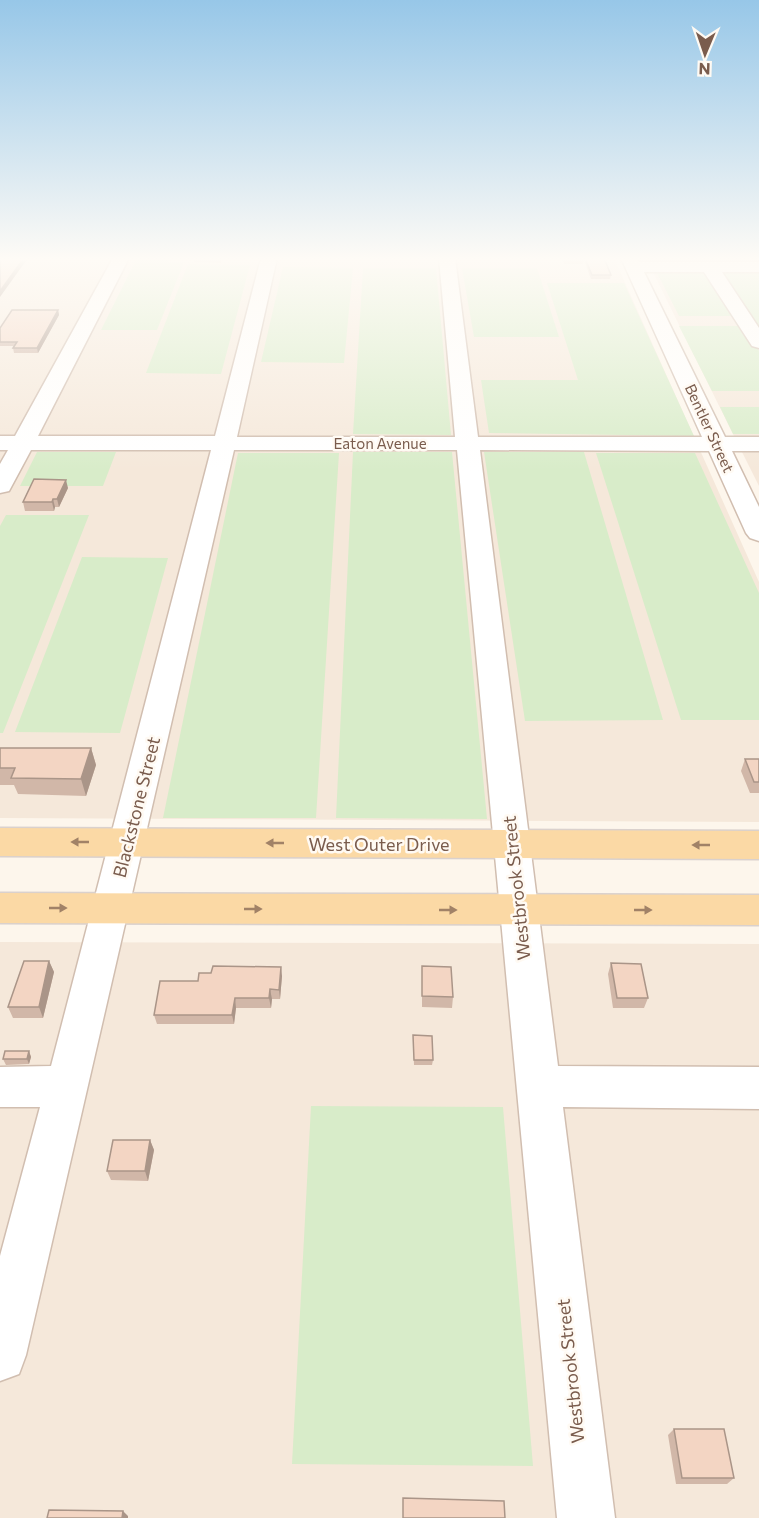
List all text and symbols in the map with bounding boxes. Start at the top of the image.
north arrow [675,24,735,84]
text: N [698,60,711,79]
street label: Bentler Street [682,381,738,475]
street label: Eaton Avenue [333,434,427,452]
street label: Blackstone Street [108,734,164,880]
street label: Westbrook Street [497,815,535,961]
street label: West Outer Drive [308,833,450,855]
one-way arrow [70,837,89,847]
one-way arrow [265,838,284,848]
one-way arrow [691,840,710,850]
one-way arrow [49,903,68,913]
one-way arrow [244,904,263,913]
one-way arrow [439,905,458,914]
one-way arrow [634,905,653,915]
street label: Westbrook Street [551,1298,589,1444]

